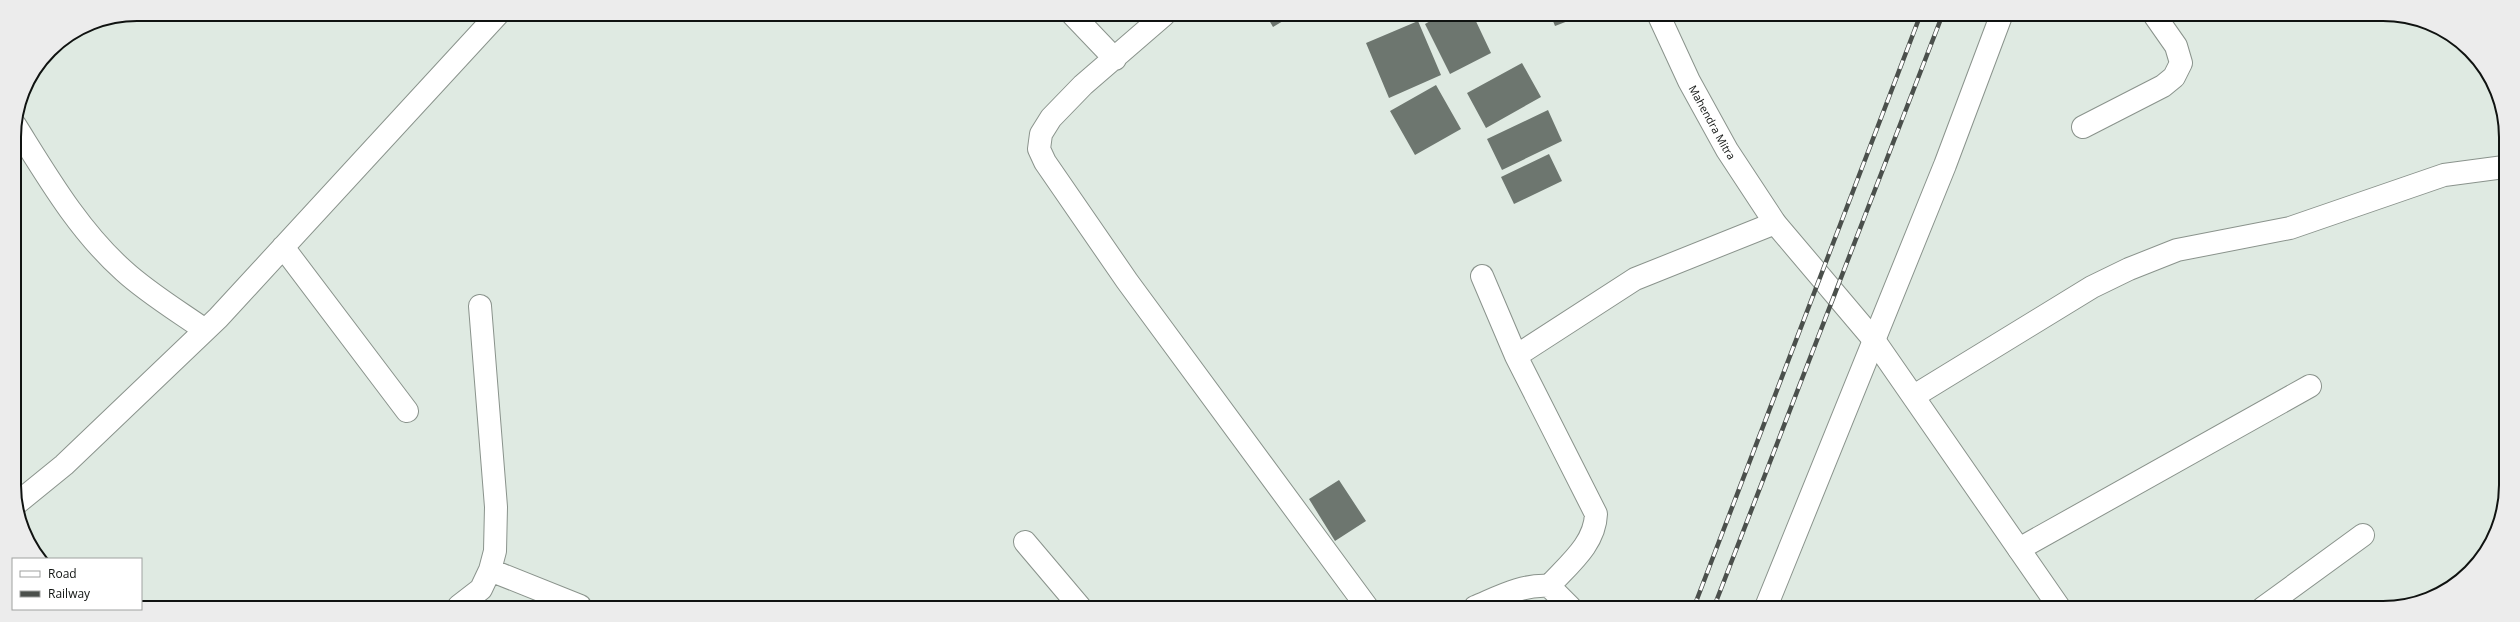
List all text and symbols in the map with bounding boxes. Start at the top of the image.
street label: Mahendra Mitra [1686,82,1739,162]
legend [12,558,142,610]
text: Road [48,565,77,582]
text: Railway [48,585,91,602]

